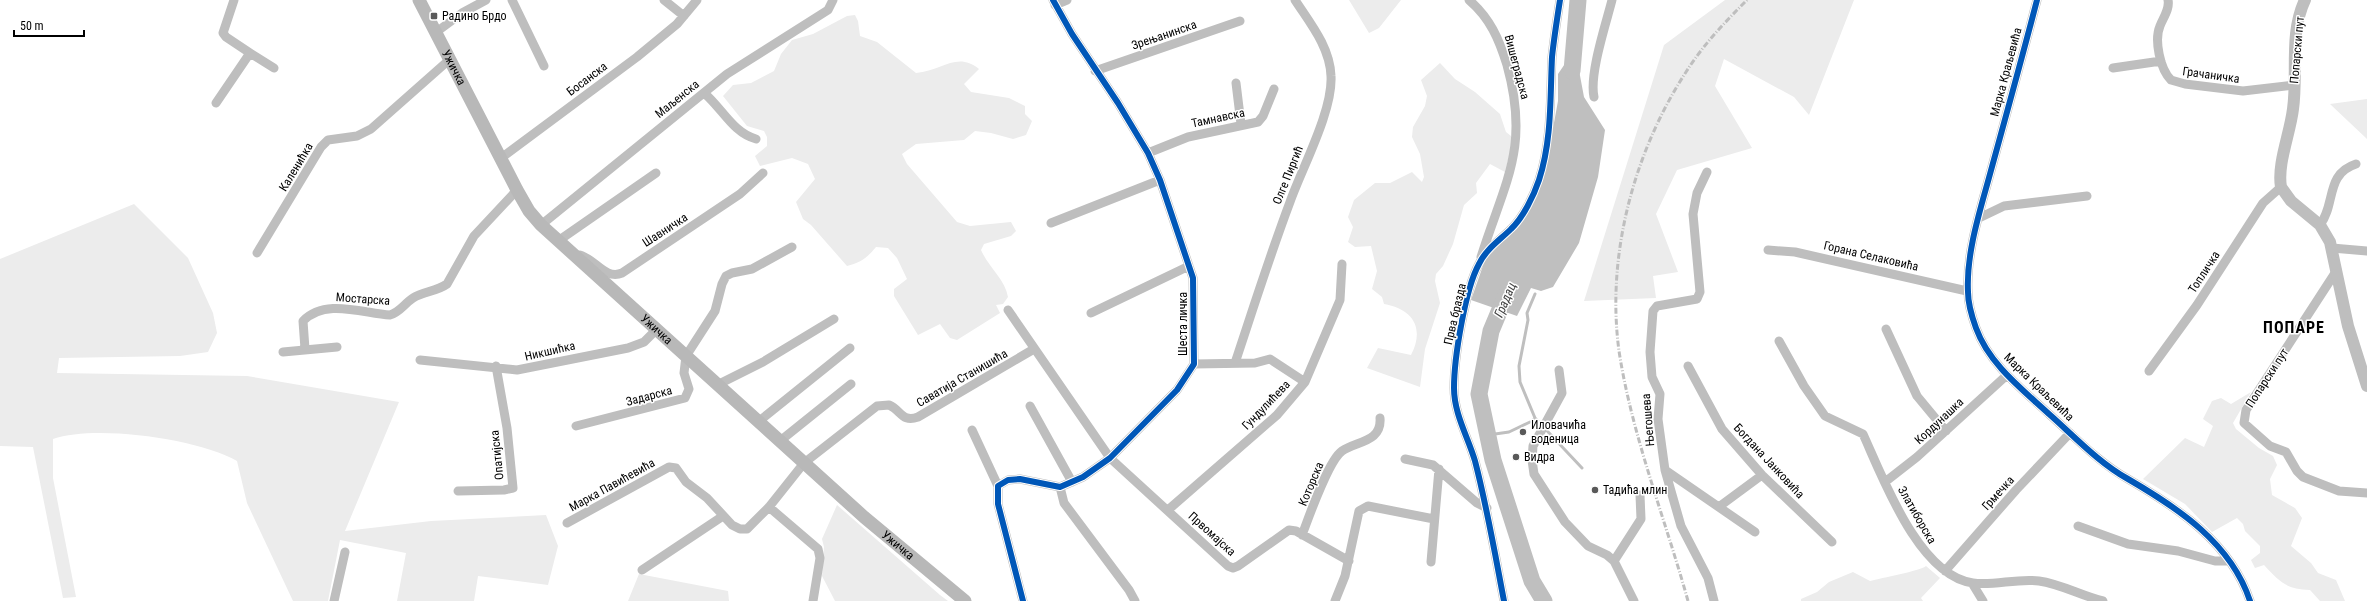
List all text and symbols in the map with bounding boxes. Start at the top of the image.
place label: Радино Брдо [442,9,507,23]
marker: Радино Брдо [429,11,439,21]
scale bar [14,12,84,38]
street label: Попарски пут [2287,16,2307,84]
street label: Зрењанинска [1130,17,1199,53]
text: 50 m [20,19,44,33]
street label: Марка Краљевића [1987,26,2025,118]
street label: Вишеградска [1502,33,1532,101]
street label: Ужичка [439,47,469,88]
street label: Босанска [564,59,610,99]
street label: Грачаничка [2182,64,2241,86]
street label: Маљенска [652,77,702,121]
street label: Тамнавска [1190,105,1246,130]
street label: Каленићка [276,140,316,194]
street label: Олге Пиргић [1270,144,1306,206]
street label: Шавничка [640,210,690,250]
street label: Горана Селаковића [1822,238,1920,274]
street label: Топличка [2185,248,2223,296]
water label: Градац [1491,280,1519,320]
street label: Прва бразда [1441,282,1469,346]
street label: Мостарска [335,290,391,308]
street label: Шеста личка [1176,292,1190,356]
street label: Ужичка [638,311,675,347]
district label: ПОПАРЕ [2263,318,2325,337]
street label: Никшићка [523,338,577,364]
street label: Саватија Станишића [914,346,1010,410]
street label: Попарски пут [2243,346,2291,410]
street label: Марка Краљевића [2001,350,2077,424]
street label: Гундулићева [1239,377,1293,433]
street label: Задарска [624,383,674,409]
street label: Његошева [1639,393,1657,447]
street label: Кордунашка [1912,395,1967,447]
place label: Иловачића воденица [1531,418,1586,446]
street label: Богдана Јанковића [1731,421,1807,501]
marker: Иловачића воденица [1518,427,1528,437]
street label: Опатијска [487,429,507,481]
place label: Видра [1524,450,1555,464]
marker: Видра [1511,452,1521,462]
street label: Марка Павићевића [567,456,658,514]
street label: Которска [1296,460,1327,508]
street label: Грмечка [1979,473,2017,513]
place label: Тадића млин [1603,483,1667,497]
street label: Златиборска [1895,484,1939,546]
marker: Тадића млин [1590,485,1600,495]
street label: Првомајска [1186,509,1239,559]
street label: Ужичка [879,528,917,563]

